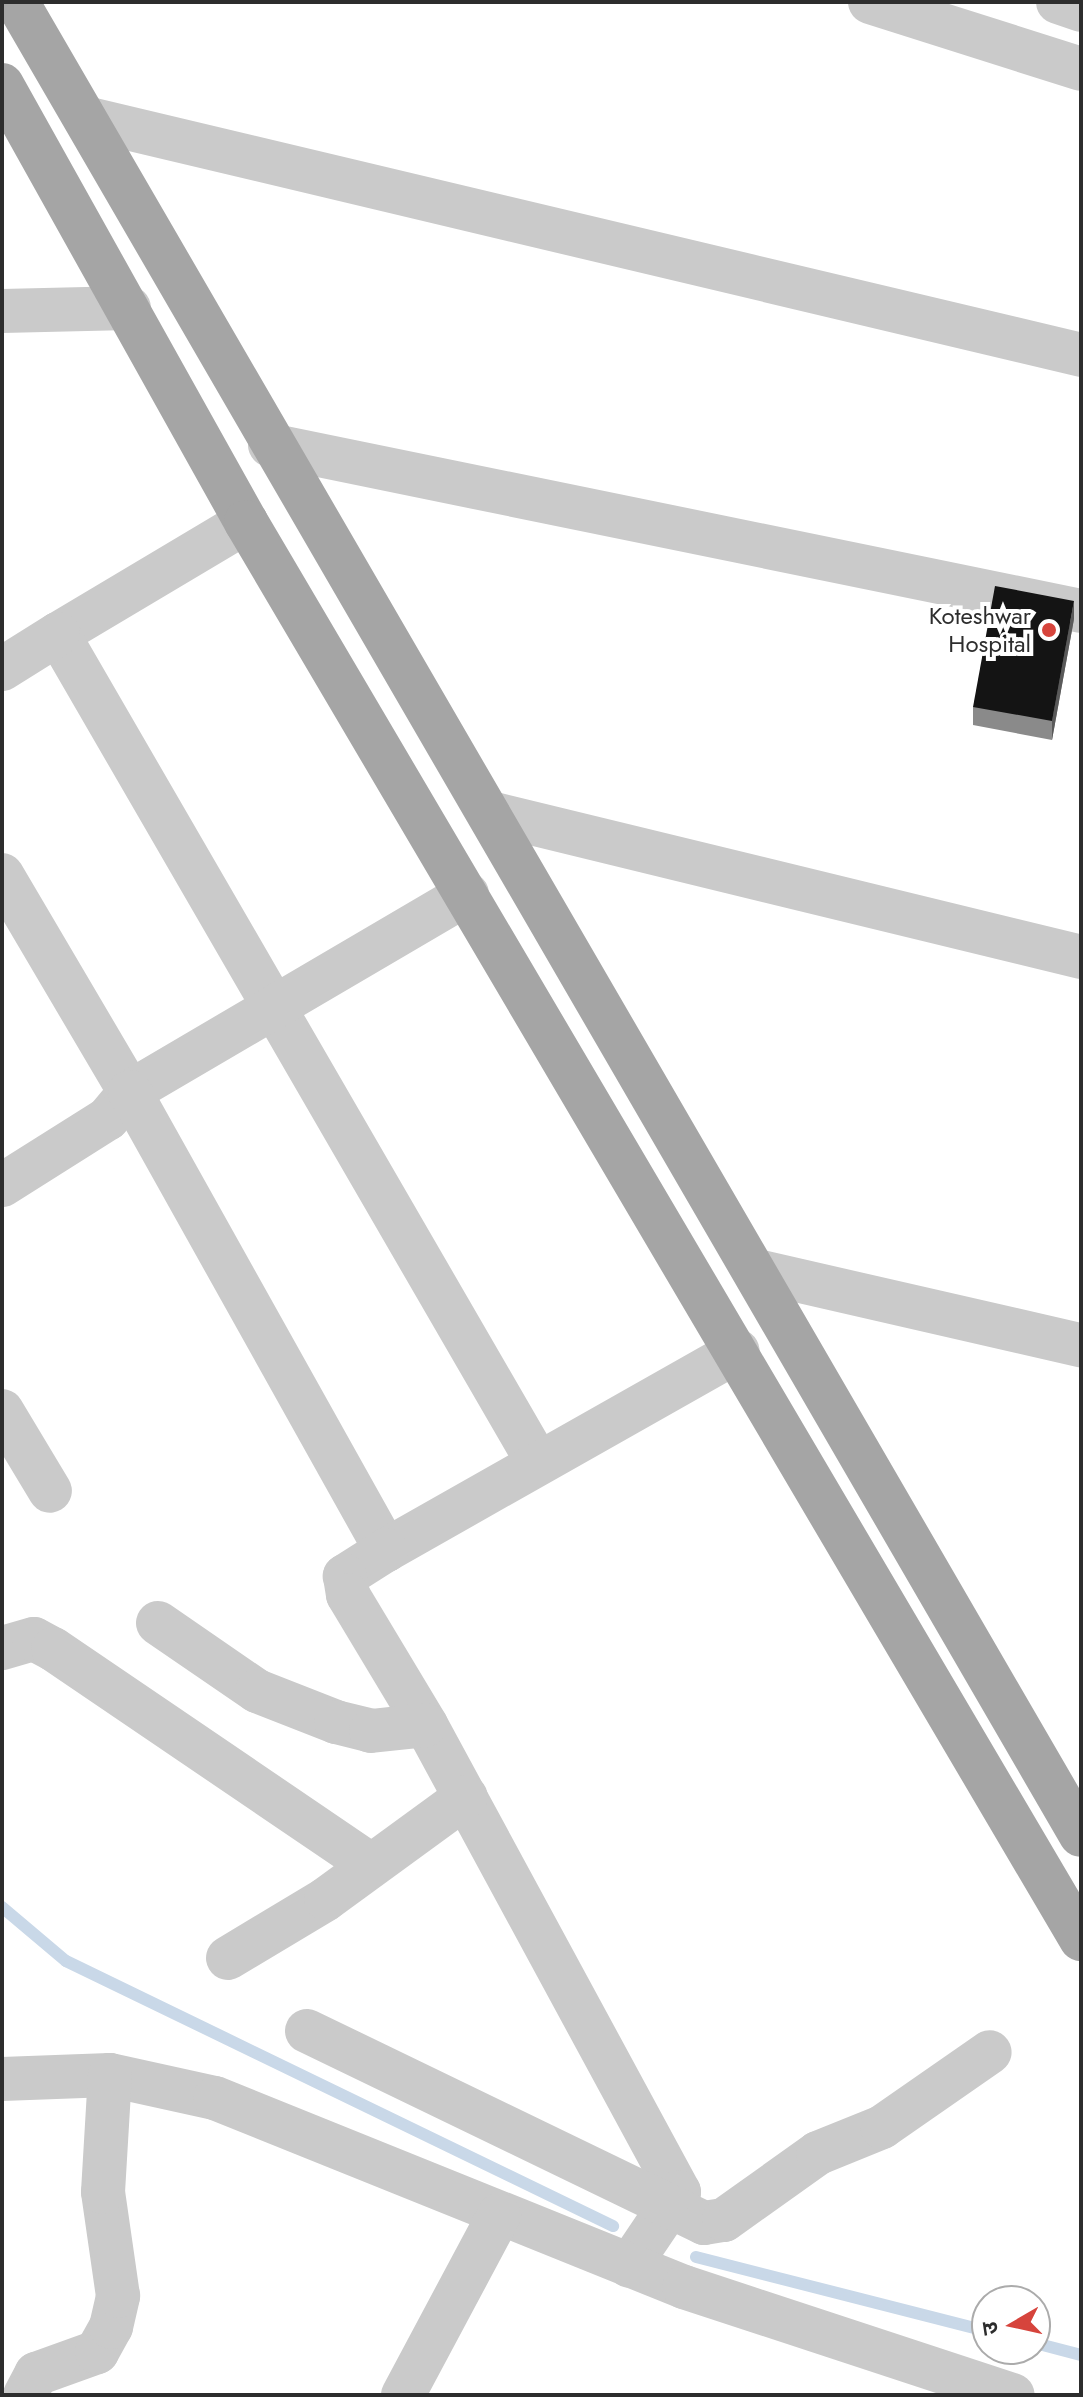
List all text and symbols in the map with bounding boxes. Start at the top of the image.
place label: Koteshwar Hospital [929,602,1031,658]
marker: Koteshwar Hospital [1038,619,1060,641]
north arrow [971,2285,1051,2365]
text: उ [972,2320,1006,2337]

